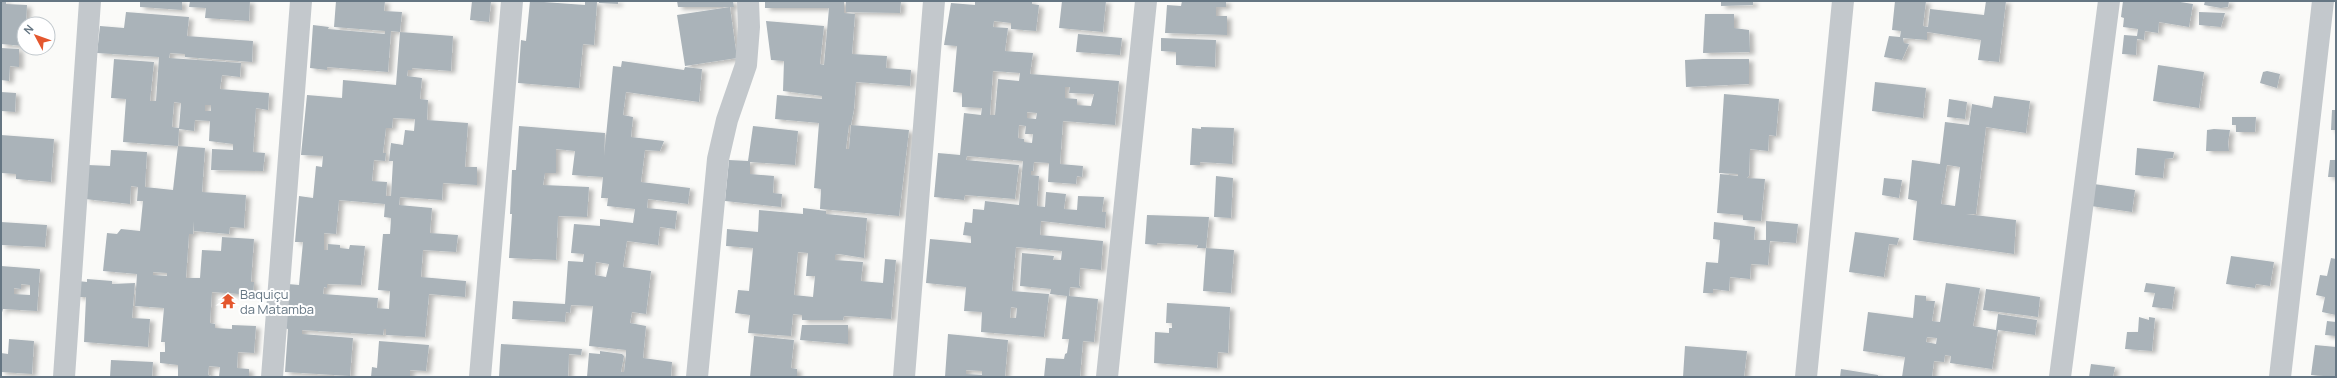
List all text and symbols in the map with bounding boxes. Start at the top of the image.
north arrow [16,16,56,56]
text: N [20,21,36,37]
place label: Baquiçu da Matamba [240,285,314,318]
temple icon: Baquiçu da Matamba [219,292,237,310]

